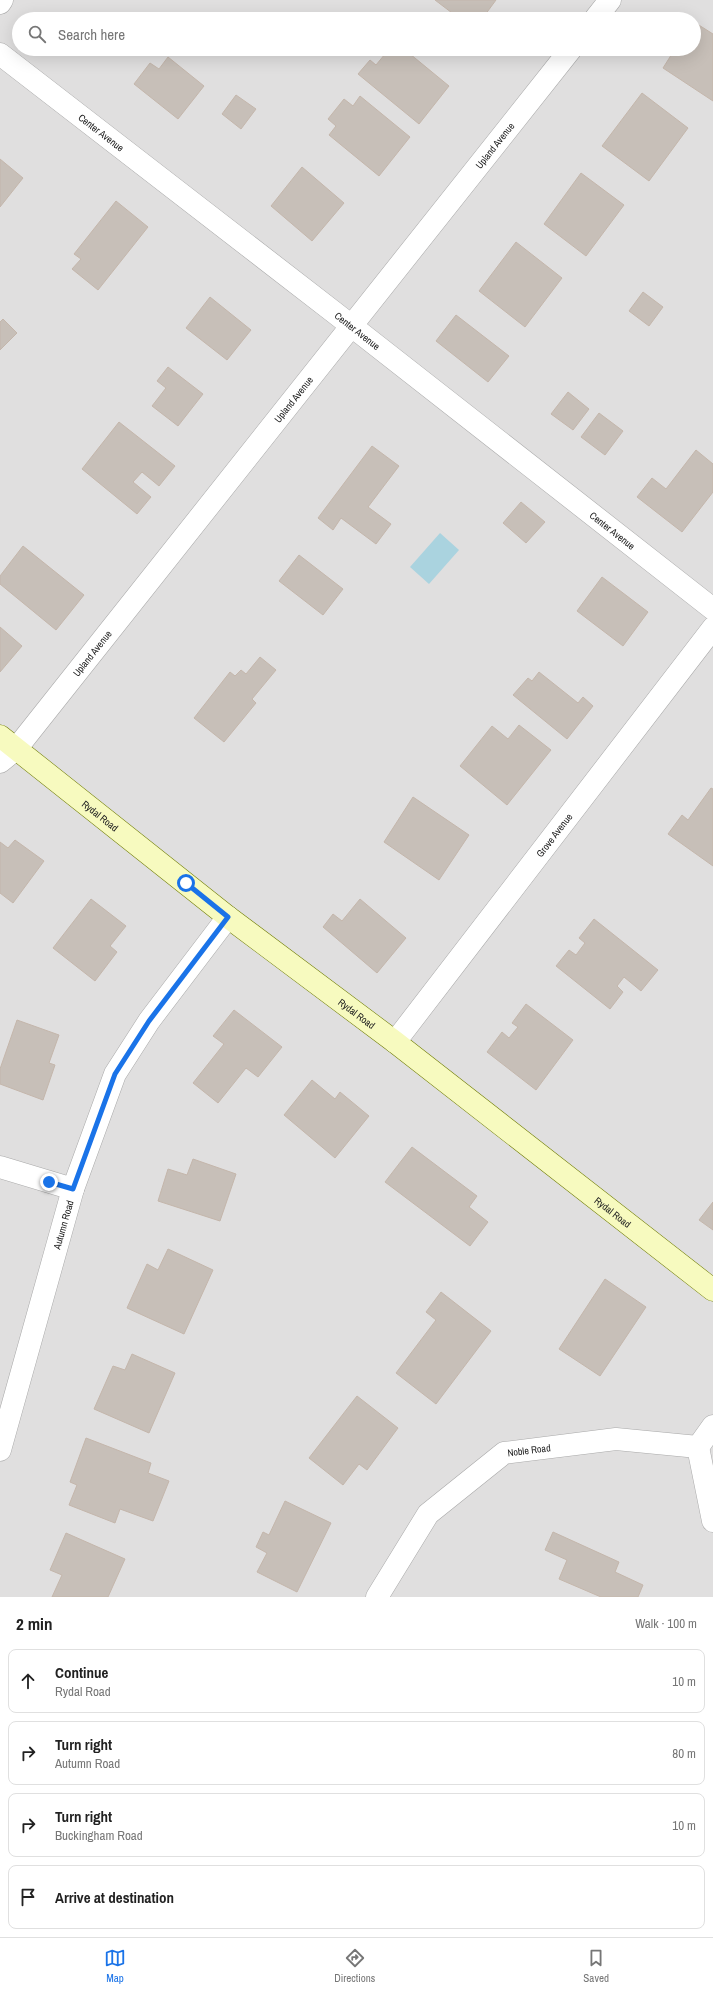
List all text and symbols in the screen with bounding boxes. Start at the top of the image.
search box [12,12,701,56]
icon: search [26,23,48,45]
text: Search here [58,24,125,45]
street label: Center Avenue [76,111,127,154]
street label: Upland Avenue [472,119,517,171]
street label: Center Avenue [332,309,383,353]
street label: Upland Avenue [271,373,316,425]
street label: Center Avenue [587,509,638,552]
street label: Upland Avenue [70,627,115,679]
street label: Rydal Road [79,797,121,834]
street label: Grove Avenue [533,810,575,860]
route start [177,874,195,892]
street label: Rydal Road [336,995,378,1031]
route end [40,1173,58,1191]
street label: Rydal Road [592,1194,634,1230]
street label: Autumn Road [50,1199,76,1252]
street label: Noble Road [507,1441,551,1459]
text: 2 min [16,1612,52,1635]
text: Walk · 100 m [635,1615,697,1632]
text: Continue [55,1662,108,1683]
icon: ahead [17,1670,39,1692]
text: 10 m [672,1673,696,1690]
text: Rydal Road [55,1683,111,1700]
text: Turn right [55,1734,112,1755]
icon: right [17,1742,39,1764]
text: 80 m [672,1745,696,1762]
text: Autumn Road [55,1755,120,1772]
text: Turn right [55,1806,112,1827]
icon: right [17,1814,39,1836]
text: 10 m [672,1817,696,1834]
text: Buckingham Road [55,1827,143,1844]
icon: arrive [17,1886,39,1908]
text: Arrive at destination [55,1887,174,1908]
tab: Map [104,1947,126,1985]
tab: Directions [334,1947,375,1985]
tab: Saved [583,1947,609,1985]

